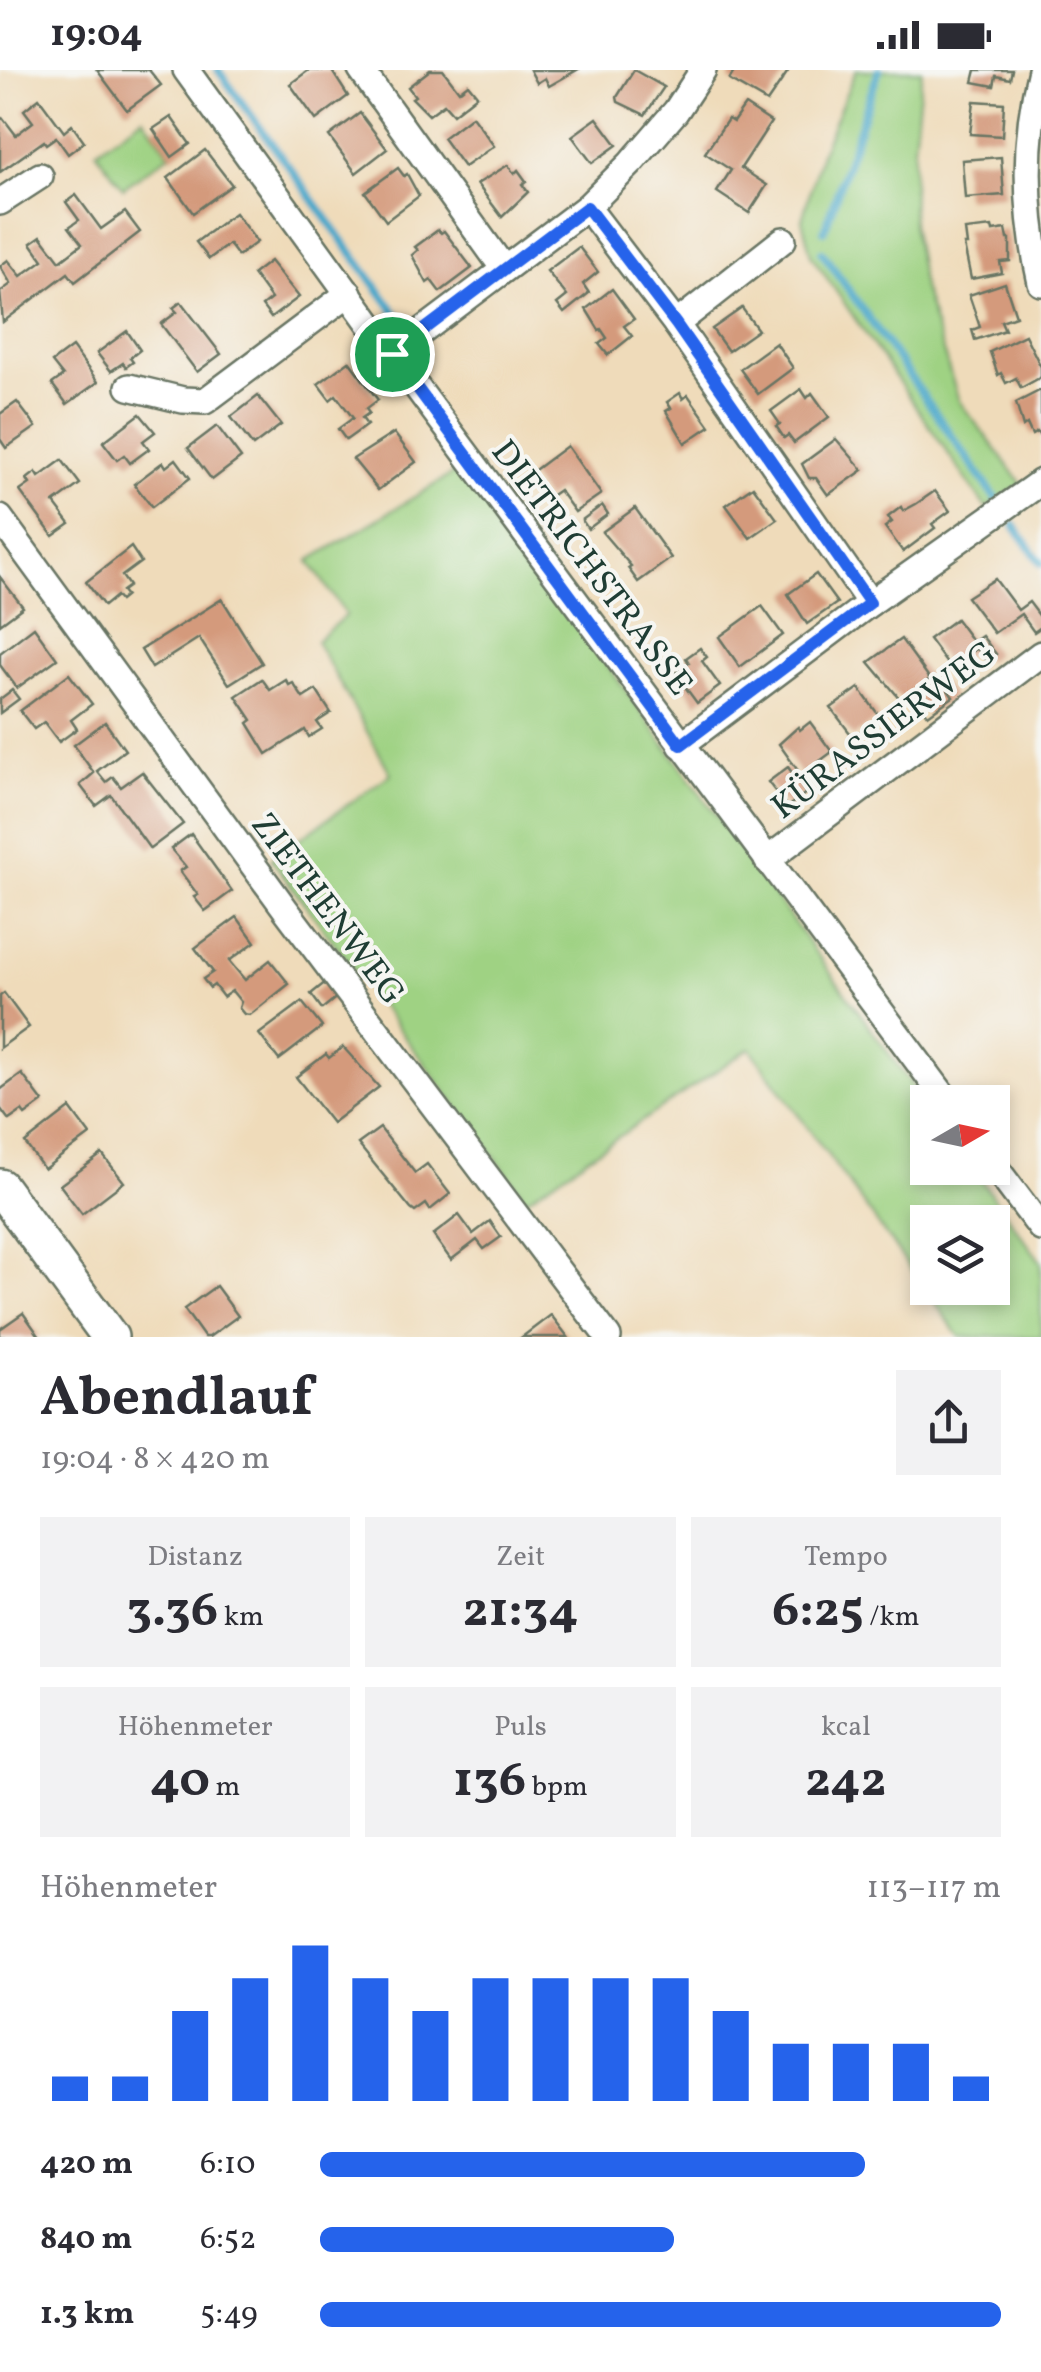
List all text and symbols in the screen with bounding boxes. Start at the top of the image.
text: 19:04 [50,9,143,62]
pin [350,312,435,397]
icon: arrive [365,327,420,382]
street label: DIETRICHSTRASSE [478,431,703,707]
street label: KÜRASSIERWEG [762,631,1007,832]
street label: ZIETHENWEG [238,804,415,1016]
north arrow [910,1085,1010,1185]
map controls [910,1085,1010,1305]
button: layers [910,1205,1010,1305]
text: Abendlauf [40,1362,313,1438]
button: share [896,1370,1001,1475]
text: 19:04 · 8 × 420 m [40,1438,270,1482]
text: Distanz [147,1538,243,1577]
text: Zeit [496,1538,545,1577]
text: Tempo [804,1538,888,1577]
text: 3.36 [126,1577,218,1647]
text: 21:34 [462,1577,579,1647]
text: 6:25 [772,1577,864,1647]
text: km [218,1598,264,1637]
text: /km [864,1598,920,1637]
text: Höhenmeter [118,1708,273,1747]
text: Puls [494,1708,547,1747]
text: kcal [821,1708,871,1747]
text: 40 [150,1747,210,1817]
text: 136 [453,1747,526,1817]
text: 242 [805,1747,887,1817]
text: m [210,1768,240,1807]
text: bpm [526,1768,588,1807]
text: Höhenmeter [40,1867,217,1911]
text: 113–117 m [867,1867,1001,1911]
text: 420 m [40,2143,133,2187]
text: 6:10 [200,2143,255,2187]
text: 840 m [40,2218,132,2262]
text: 6:52 [200,2218,256,2262]
text: 1.3 km [40,2293,134,2337]
text: 5:49 [200,2293,258,2337]

